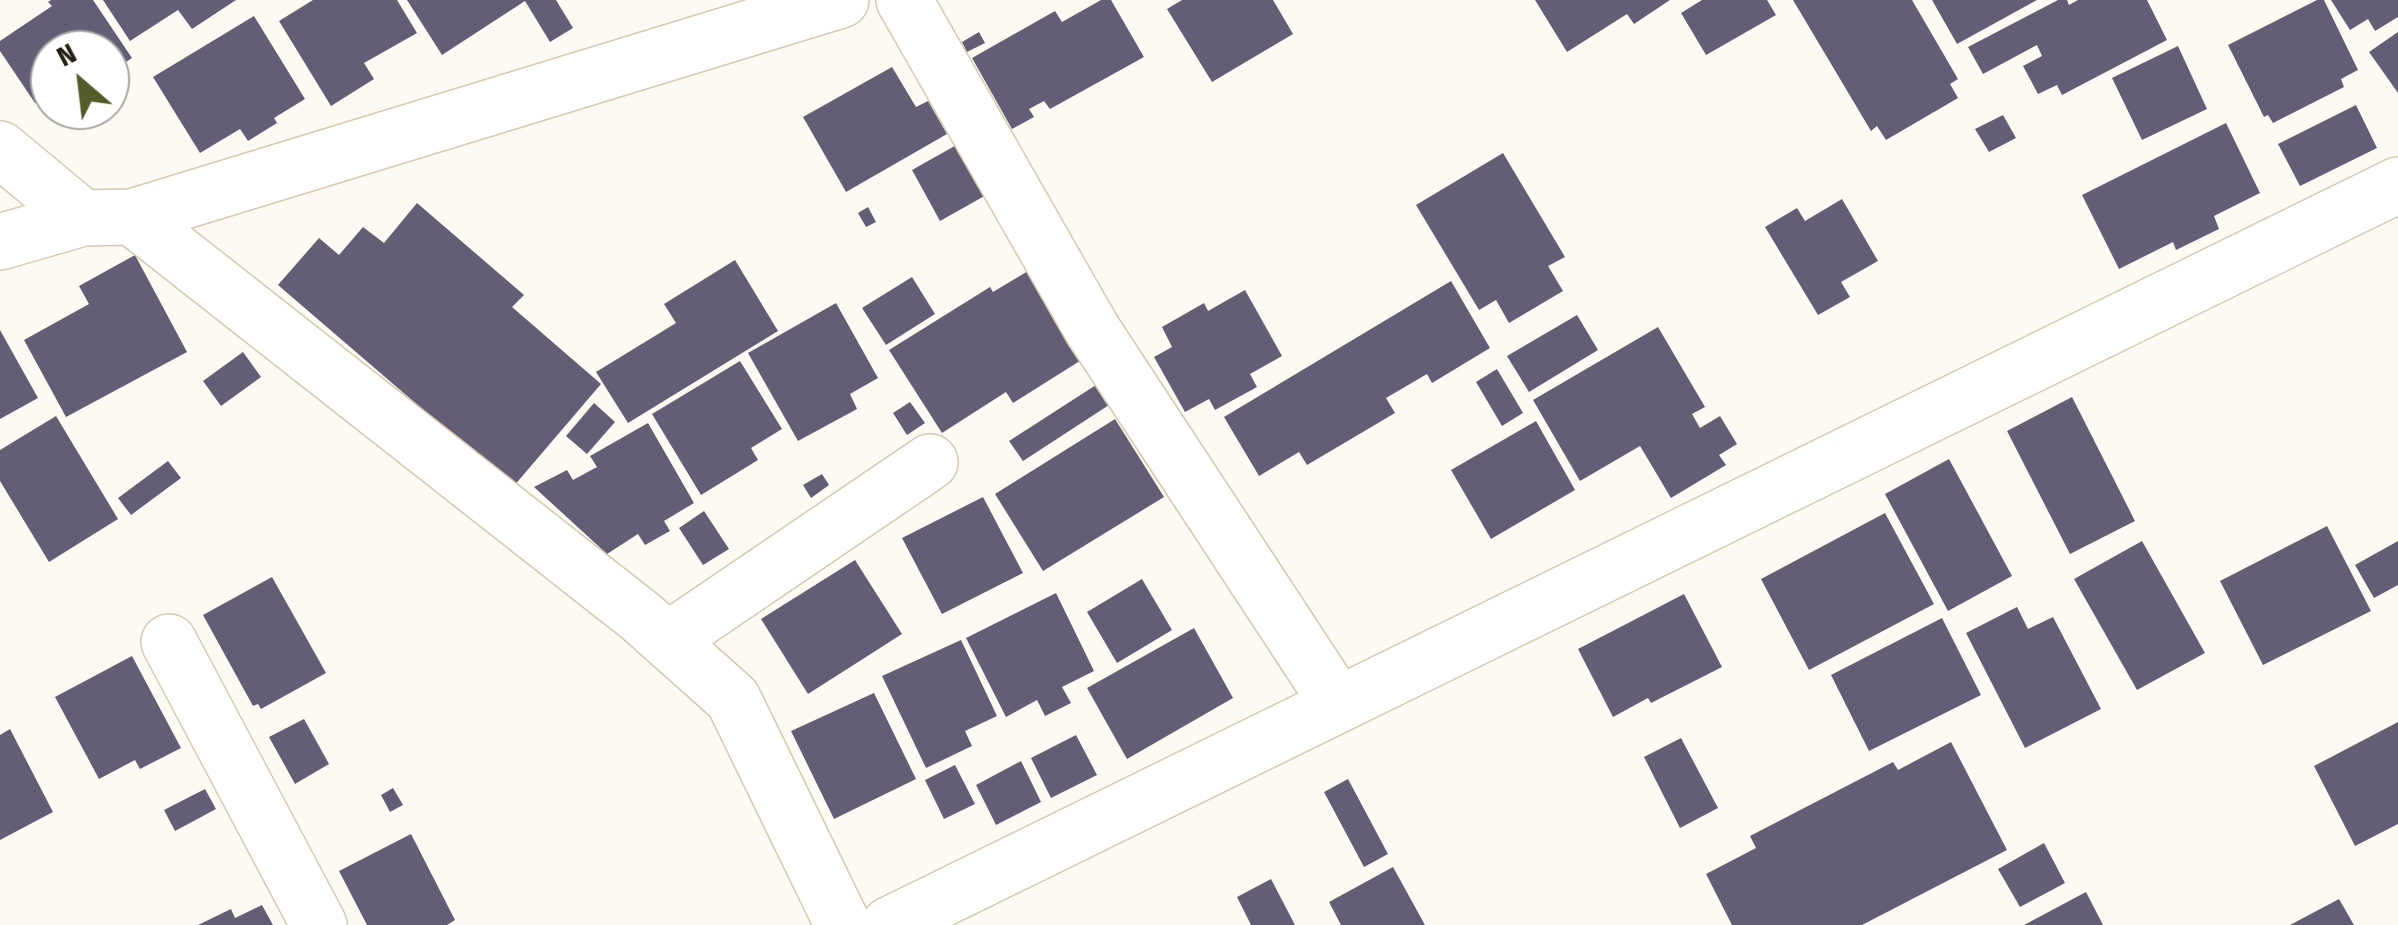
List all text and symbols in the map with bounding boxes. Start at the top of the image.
north arrow [30,30,130,130]
text: N [51,36,82,73]

